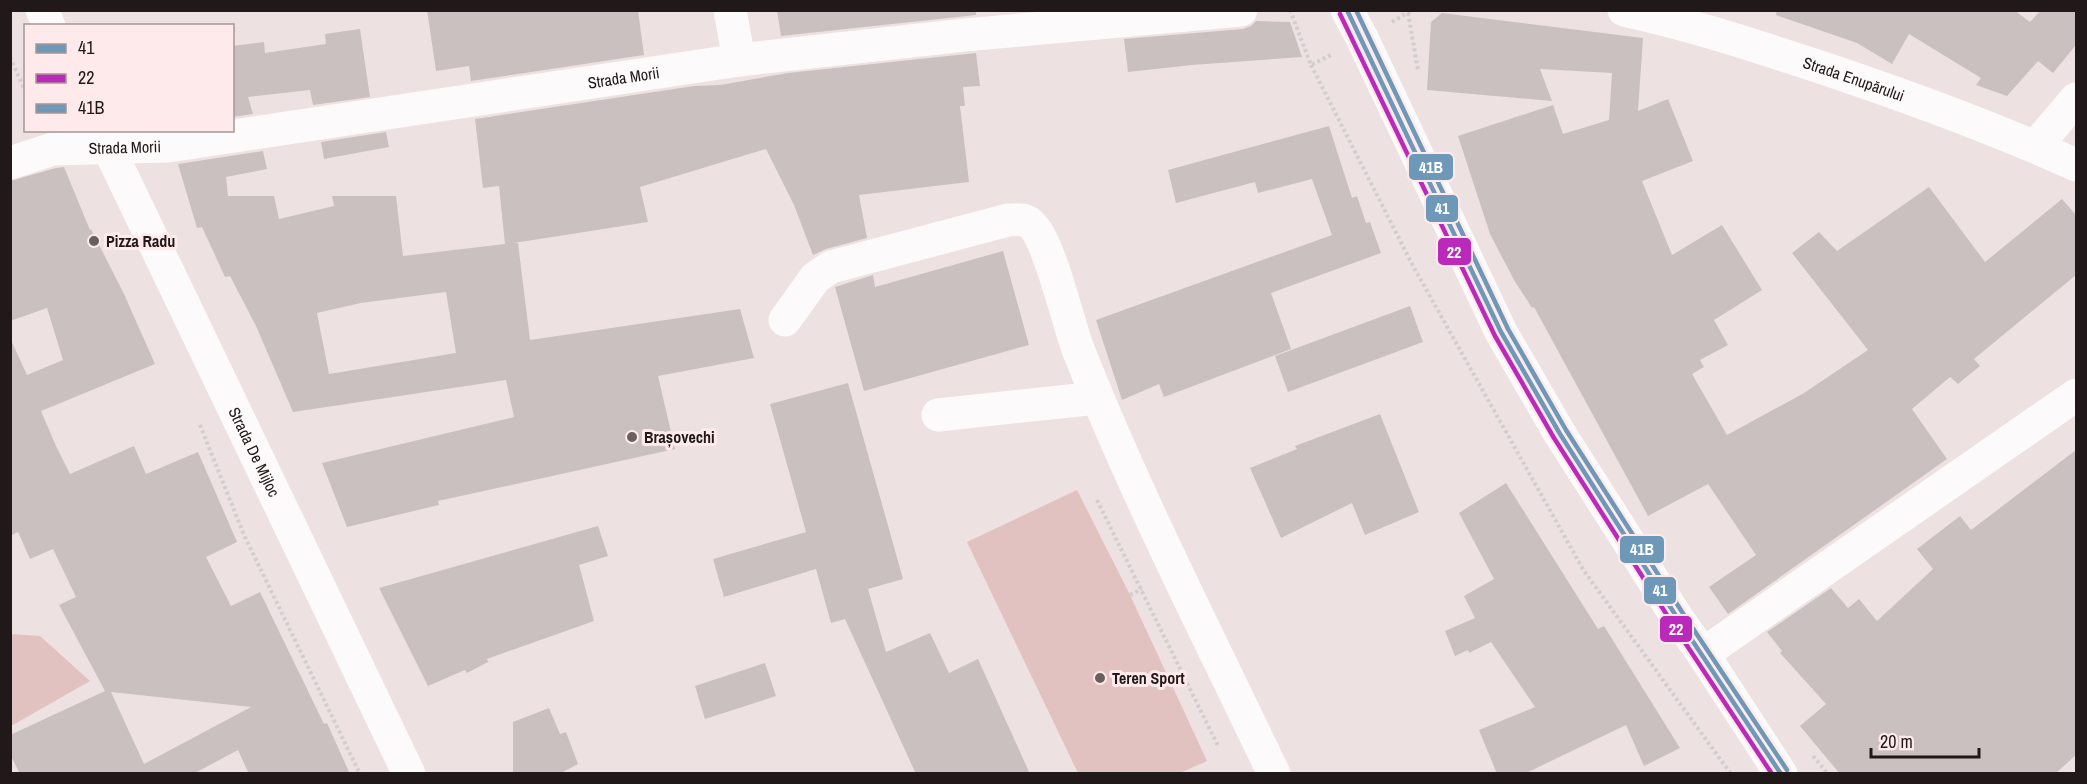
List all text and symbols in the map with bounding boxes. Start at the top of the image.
legend [24,24,234,132]
text: 41 [78,35,95,60]
street label: Strada Enupărului [1800,51,1908,106]
street label: Strada Morii [586,61,661,94]
text: 22 [78,65,94,90]
text: 41B [78,95,104,120]
street label: Strada Morii [88,135,161,159]
line badge: 41B [1408,153,1454,181]
text: 41B [1419,156,1443,178]
line badge: 41 [1425,194,1459,223]
text: 41 [1435,197,1450,219]
place label: Pizza Radu [106,230,175,252]
marker: Pizza Radu [87,234,101,248]
line badge: 22 [1437,237,1472,266]
text: 22 [1447,241,1461,263]
street label: Strada De Mijloc [224,403,286,501]
place label: Brașovechi [644,426,715,448]
marker: Brașovechi [625,430,639,444]
line badge: 41B [1619,535,1665,564]
text: 41B [1630,538,1654,560]
line badge: 41 [1643,576,1677,605]
text: 41 [1653,579,1668,601]
line badge: 22 [1659,615,1693,643]
text: 22 [1669,618,1683,640]
place label: Teren Sport [1112,667,1185,689]
marker: Teren Sport [1093,671,1107,685]
scale bar [1871,721,1979,759]
text: 20 m [1880,729,1913,754]

